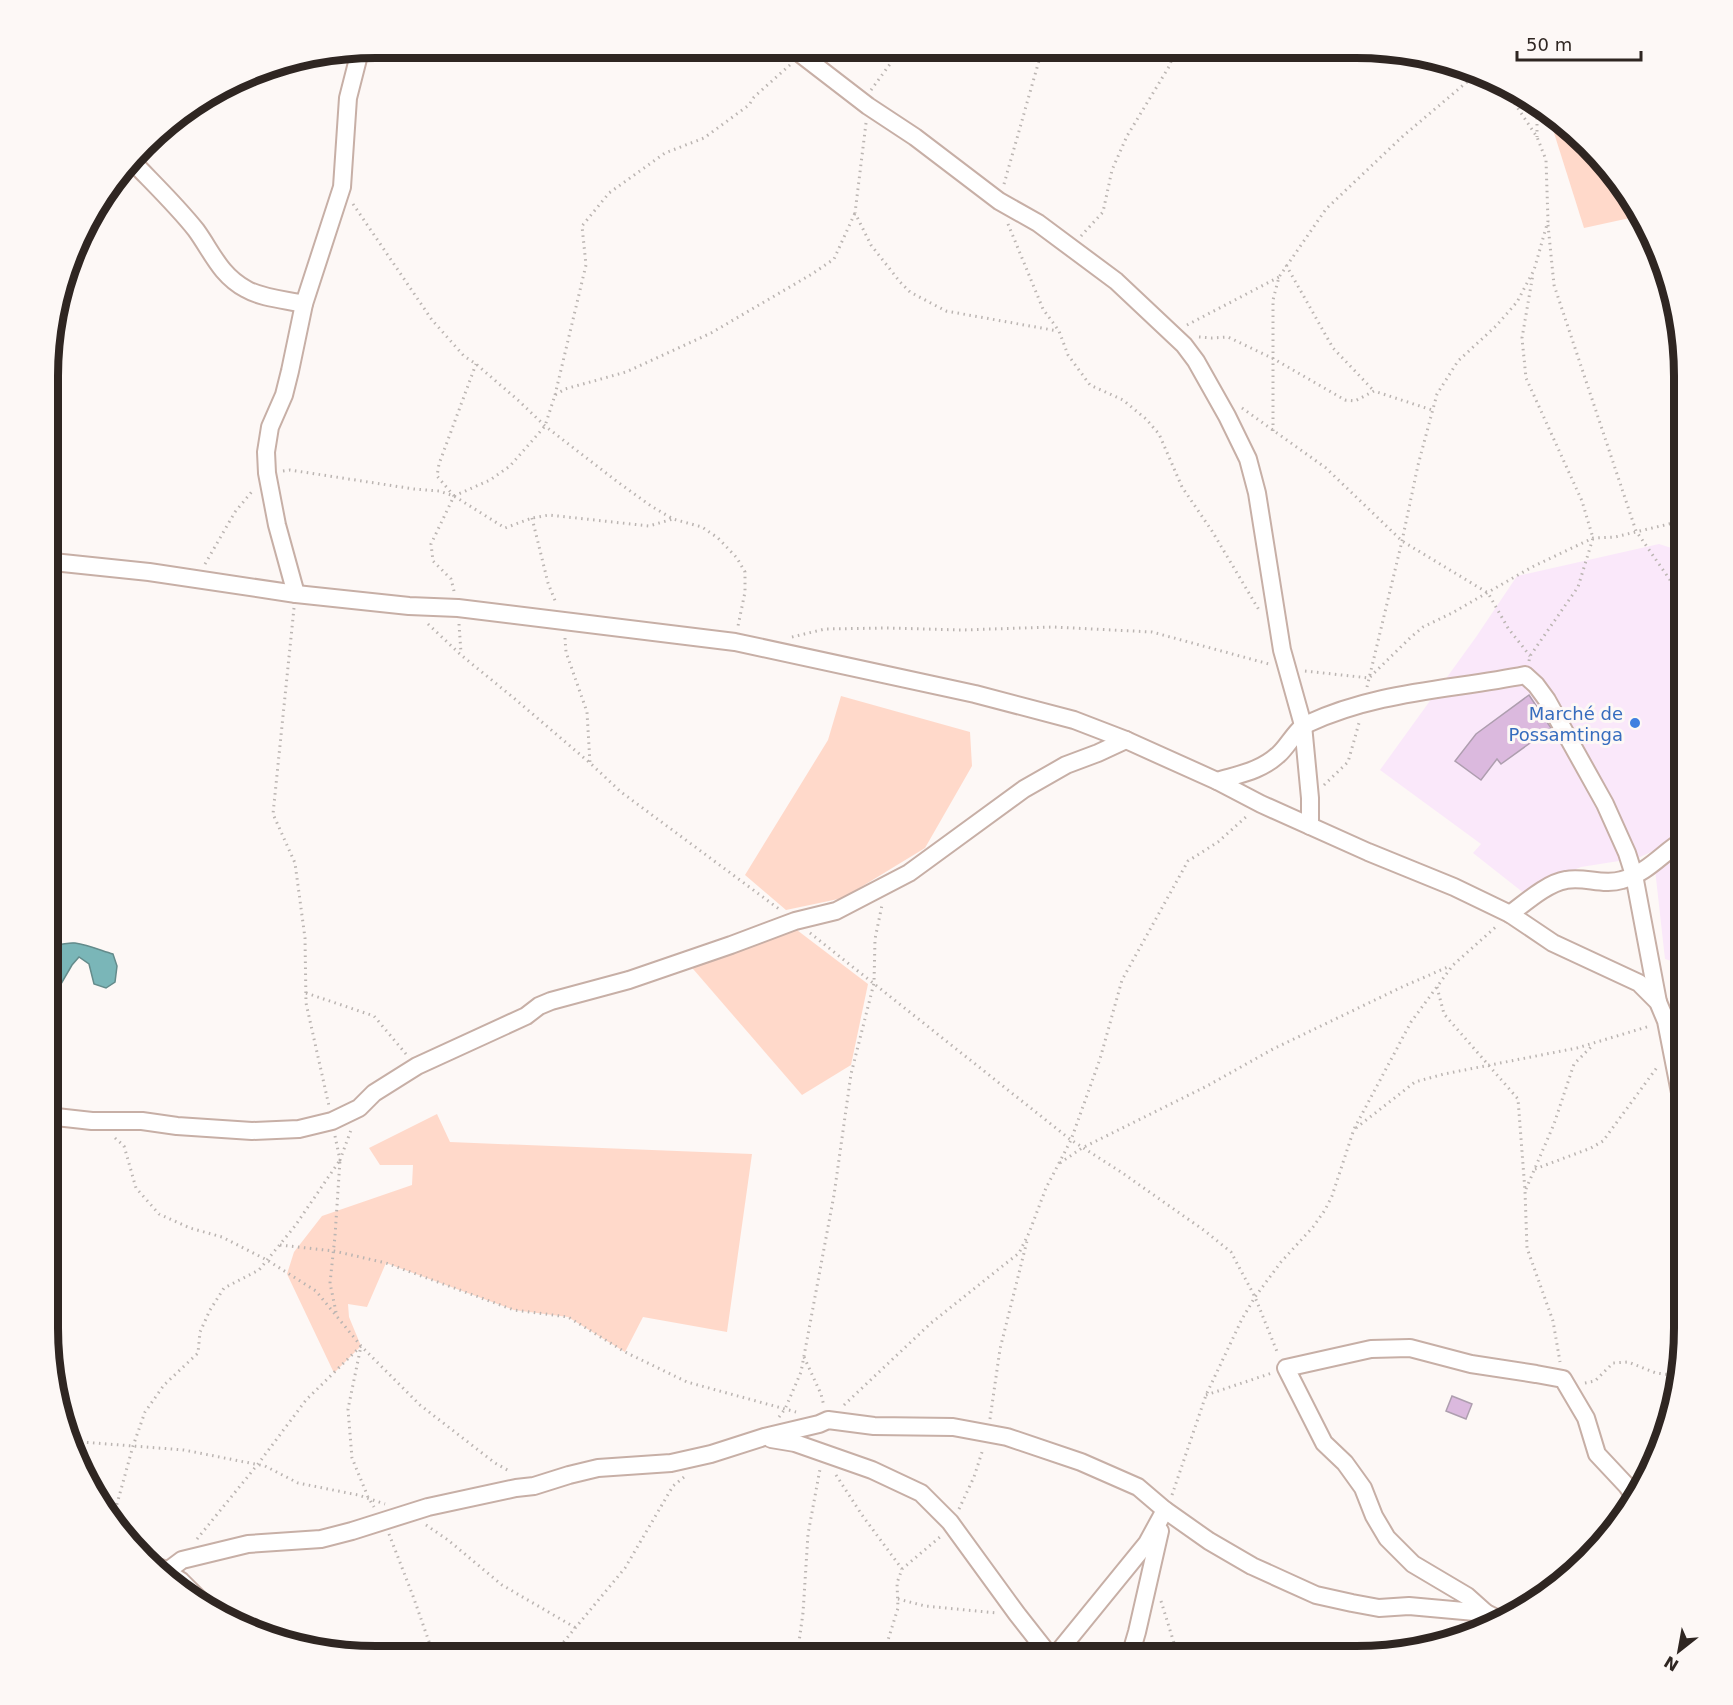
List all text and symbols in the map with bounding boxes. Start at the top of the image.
scale bar [1517,24,1642,62]
text: 50 m [1526,34,1572,55]
place label: Marché de Possamtinga [1509,703,1623,745]
marker: Marché de Possamtinga [1628,716,1642,730]
north arrow [1649,1621,1709,1681]
text: N [1661,1652,1682,1675]

